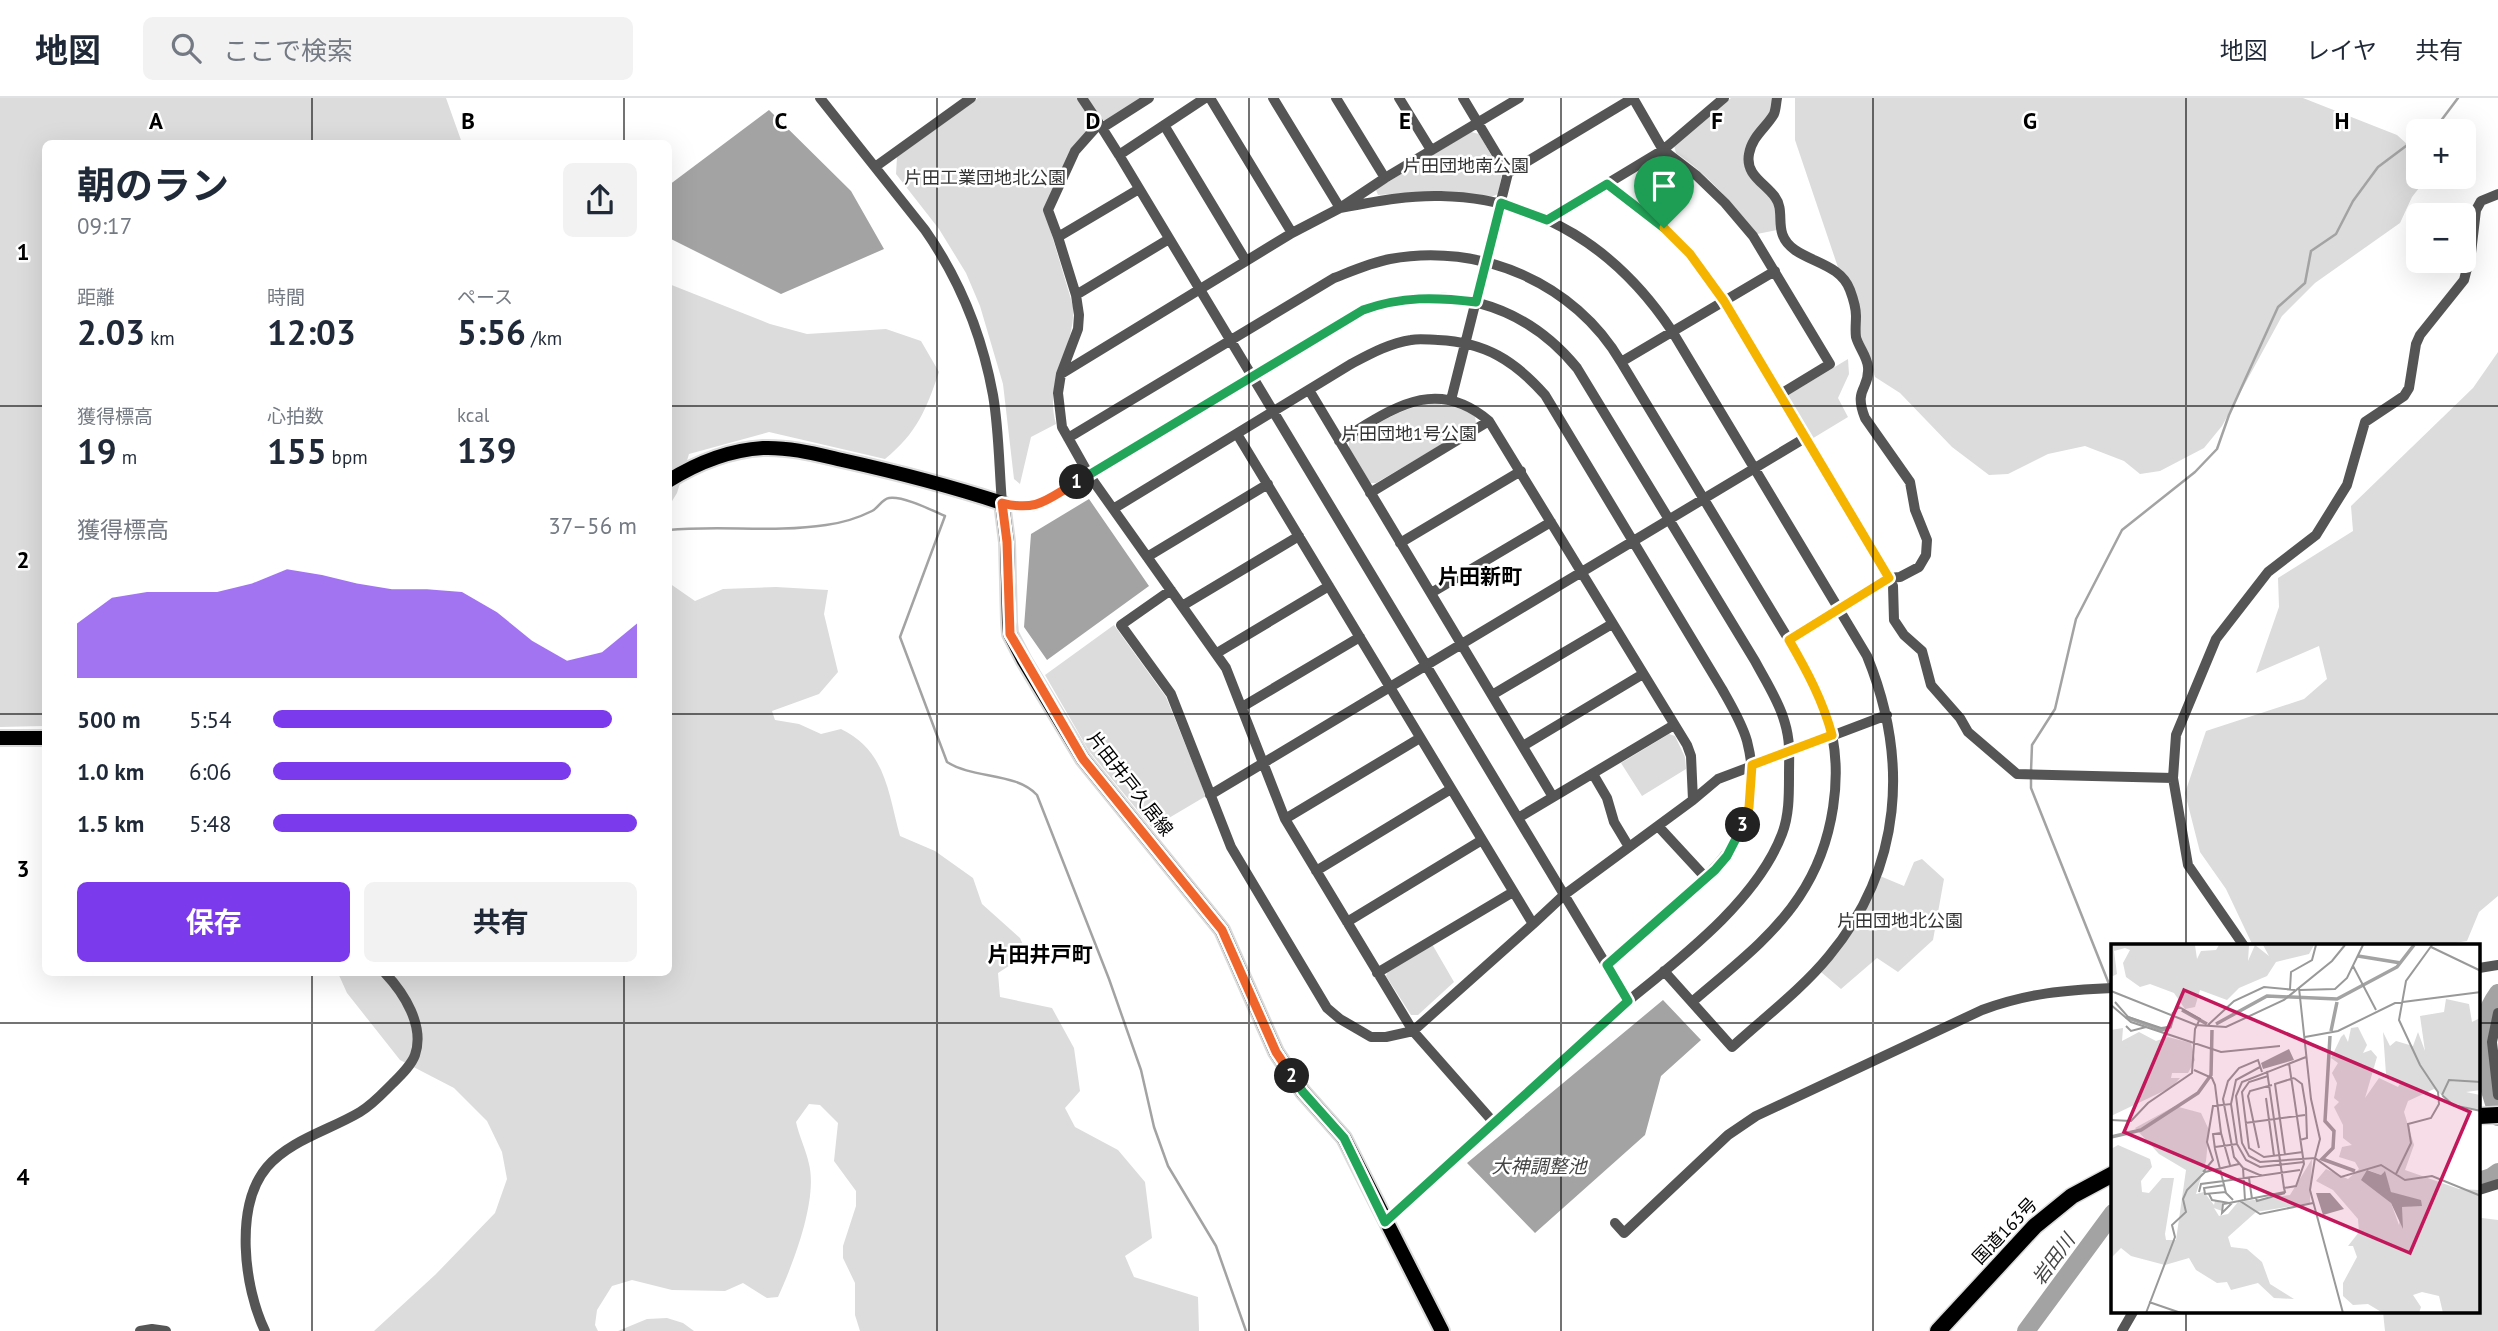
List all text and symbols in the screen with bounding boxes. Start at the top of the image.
search box [143,17,633,80]
text: 地図 [35,28,101,71]
icon: search [167,29,205,67]
text: ここで検索 [223,34,353,67]
text: 地図 [2220,35,2268,66]
text: レイヤ [2306,35,2377,66]
text: 共有 [2415,35,2463,66]
text: A [149,106,163,135]
text: B [461,106,475,135]
text: C [775,106,788,135]
text: D [1086,106,1100,135]
text: E [1399,106,1411,135]
text: F [1711,106,1723,135]
text: G [2023,106,2037,135]
text: H [2335,106,2349,135]
map controls [2406,119,2476,273]
button: + [2406,119,2476,189]
park label: 片田団地南公園 [1403,154,1529,177]
pin [1634,156,1694,228]
text: 朝のラン [77,160,229,209]
button: share [563,163,637,237]
park label: 片田工業団地北公園 [904,166,1066,189]
icon: arrive [1645,167,1683,205]
button: − [2406,203,2476,273]
text: 09:17 [77,211,132,240]
text: 1 [16,237,30,266]
text: 距離 [77,285,115,309]
text: 時間 [267,285,305,309]
text: ペース [457,285,513,309]
text: 2.03 [77,309,145,355]
text: 12:03 [267,309,356,355]
text: 5:56 [457,309,526,355]
text: km [145,326,175,350]
text: /km [526,326,562,350]
text: kcal [457,403,489,427]
text: 獲得標高 [77,404,153,428]
text: 心拍数 [267,404,324,428]
park label: 片田団地1号公園 [1341,422,1477,445]
text: 139 [457,427,517,473]
text: 19 [77,428,117,474]
text: 155 [267,428,327,474]
text: m [117,445,137,469]
text: bpm [327,445,368,469]
pin: 1 [1060,464,1094,500]
text: 1 [1071,469,1082,493]
text: 37–56 m [548,511,637,540]
text: 獲得標高 [77,515,169,544]
text: 2 [16,545,30,574]
district label: 片田新町 [1438,563,1522,590]
text: 500 m [77,705,140,734]
text: 5:54 [189,705,232,734]
street label: 片田井戸久居線 [1083,727,1178,840]
text: 1.0 km [77,757,144,786]
text: 6:06 [189,757,232,786]
pin: 3 [1726,808,1760,842]
text: 1.5 km [77,809,144,838]
text: 5:48 [189,809,232,838]
text: 3 [1737,812,1748,836]
text: 3 [16,854,30,883]
button: 保存 [77,882,350,962]
button: 共有 [364,882,637,962]
park label: 片田団地北公園 [1837,909,1963,932]
district label: 片田井戸町 [988,941,1093,968]
inset map [2111,944,2480,1314]
pin: 2 [1274,1058,1310,1094]
text: 2 [1286,1063,1297,1087]
water label: 大神調整池 [1491,1154,1588,1178]
text: 4 [16,1162,30,1191]
street label: 国道163号 [1967,1193,2042,1269]
water label: 岩田川 [2027,1227,2081,1289]

